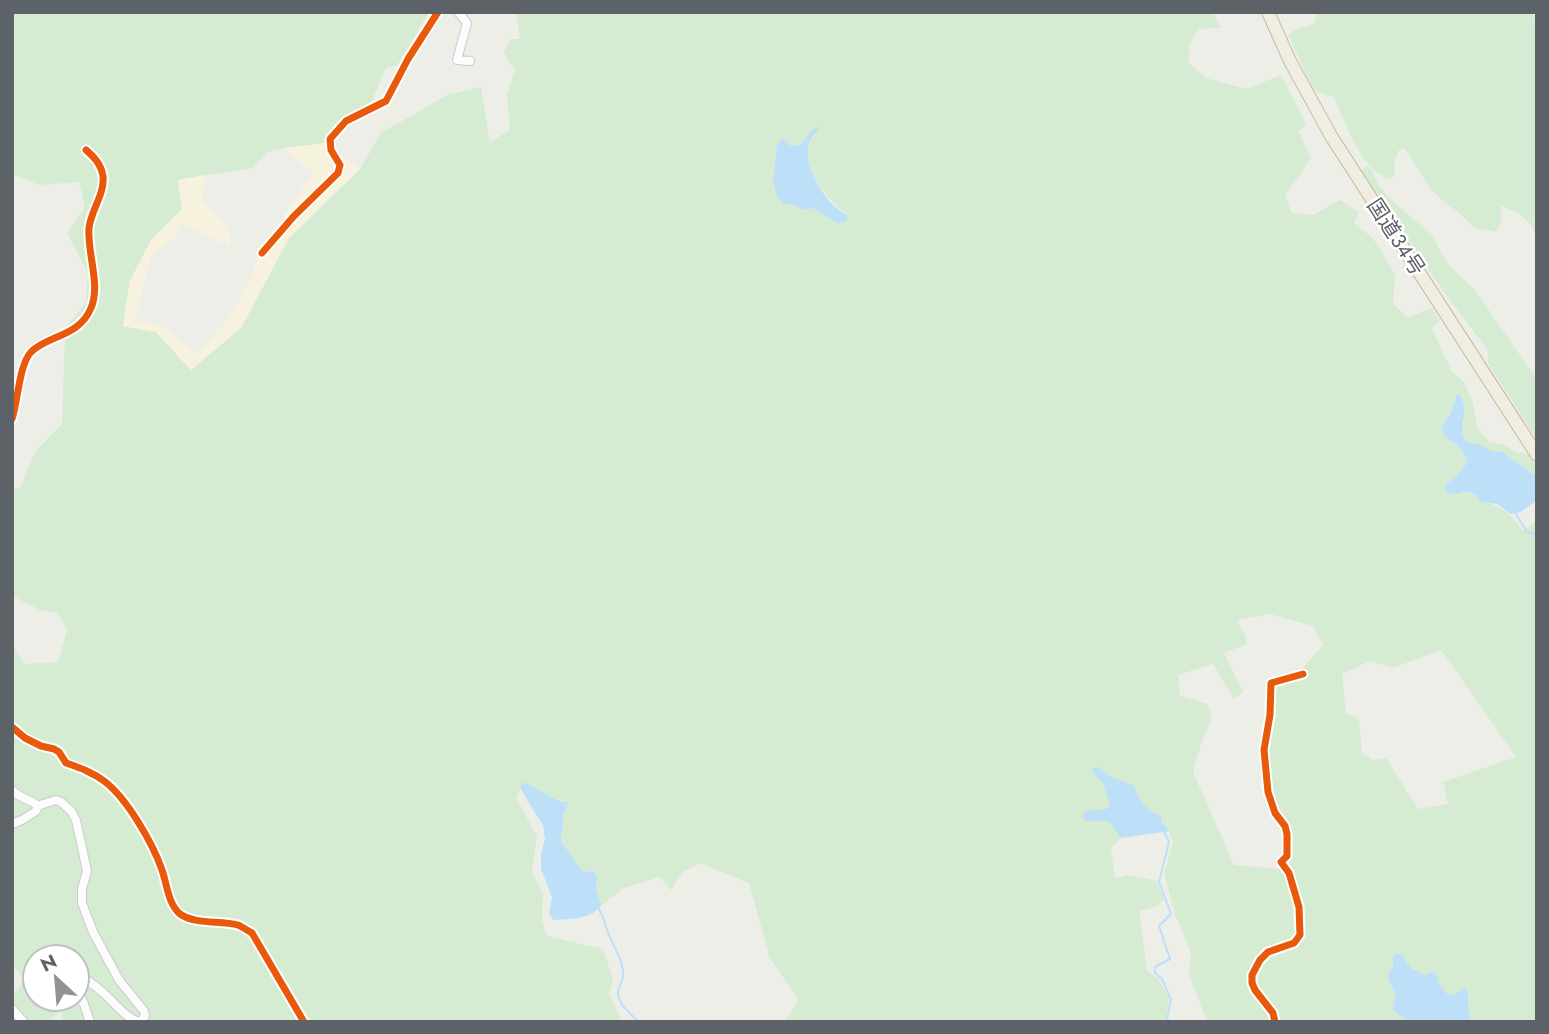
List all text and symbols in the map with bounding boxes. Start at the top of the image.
street label: 国道34号 [1360,192,1432,282]
north arrow [21,943,91,1013]
text: N [36,948,61,979]

